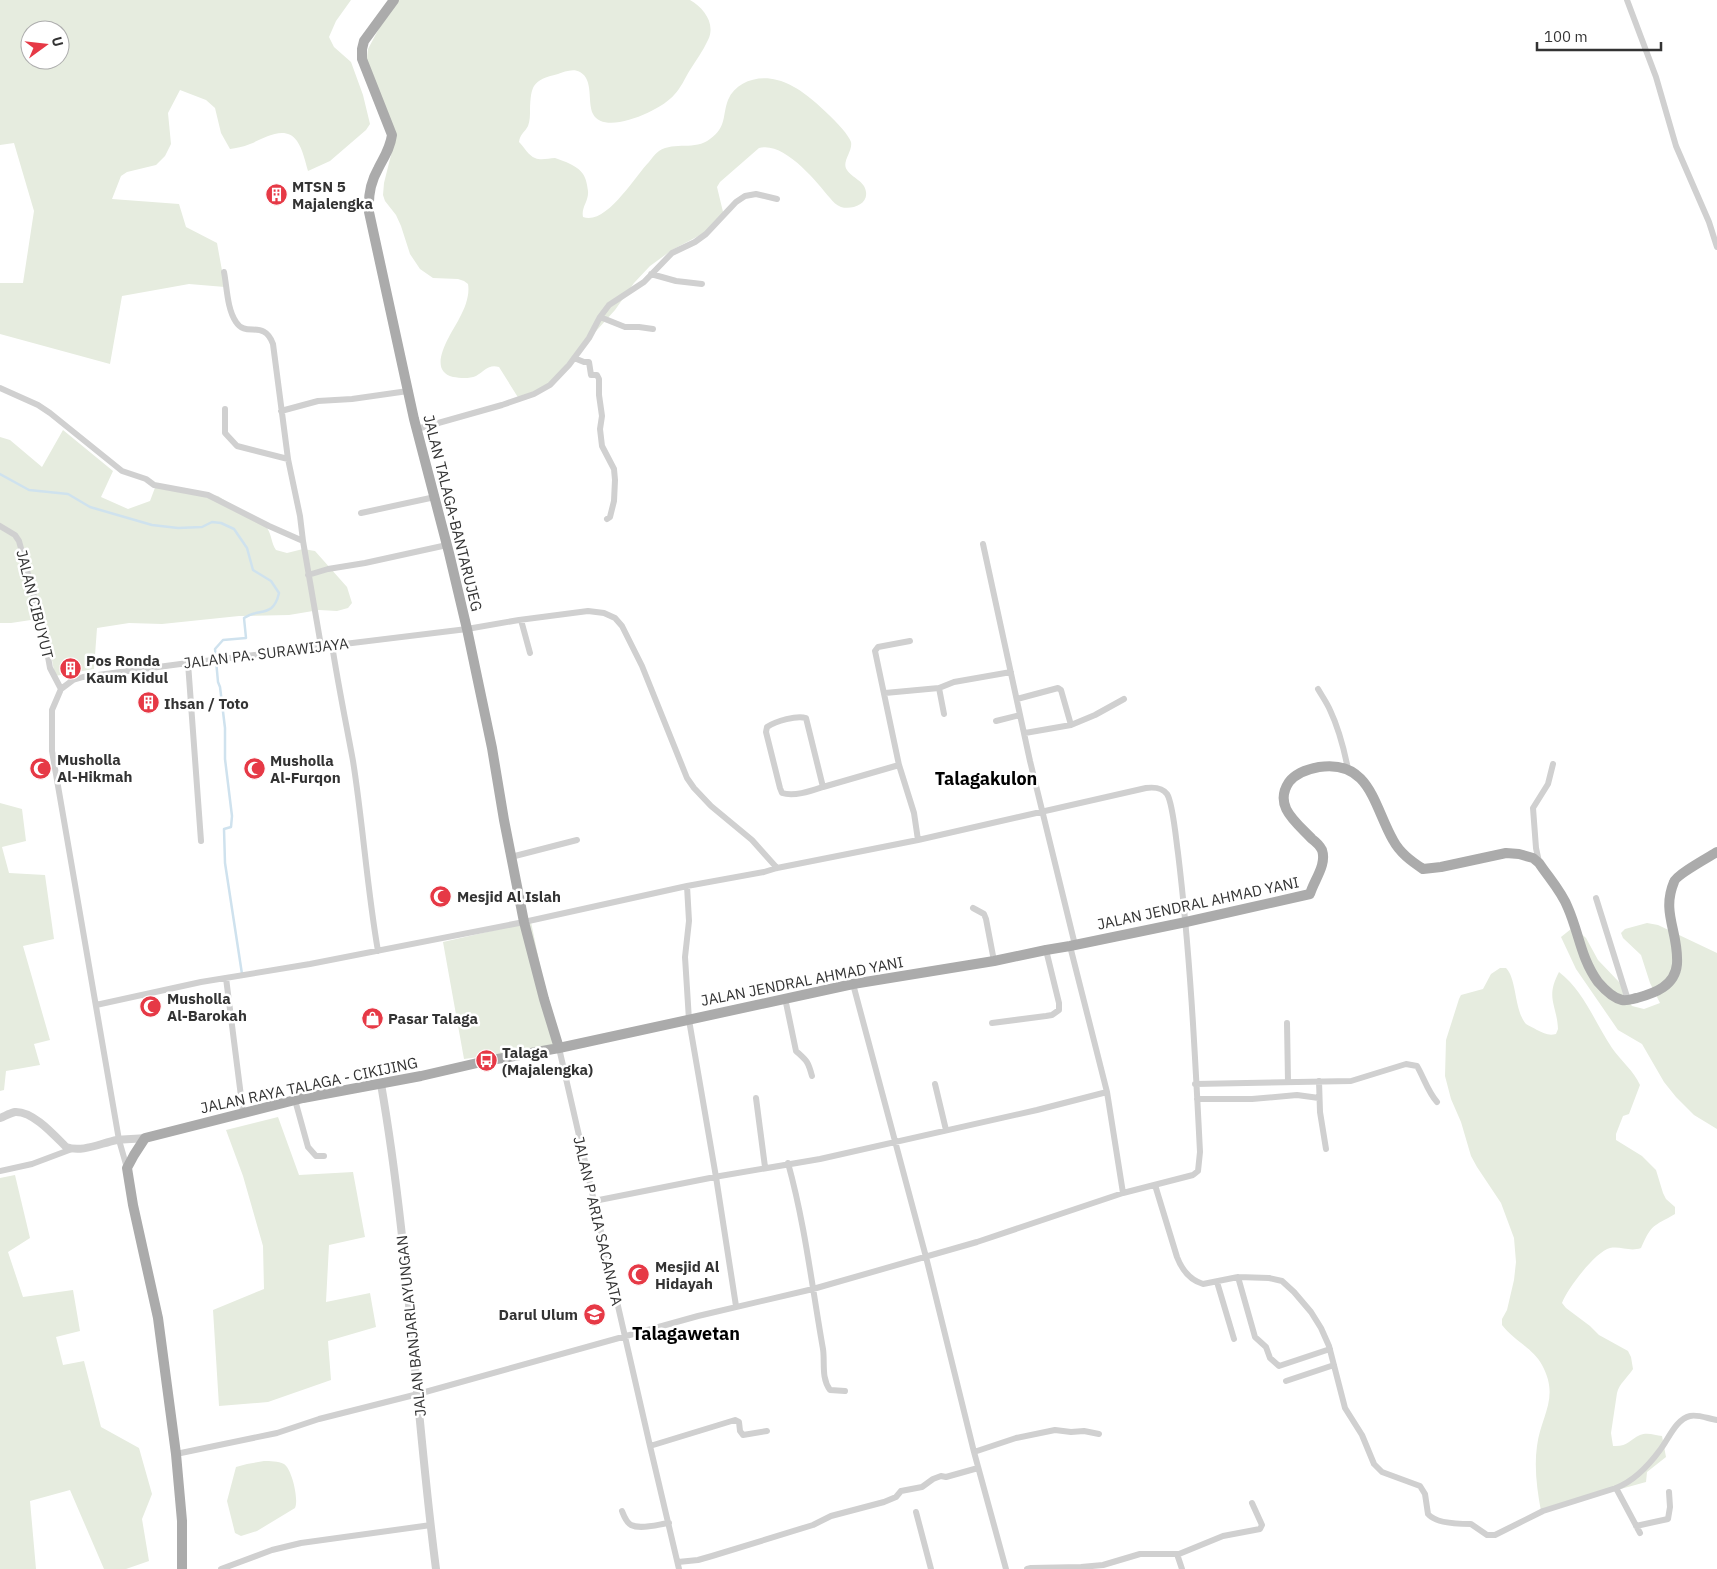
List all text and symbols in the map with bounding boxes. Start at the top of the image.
north arrow [20,20,70,70]
scale bar [1537,20,1661,52]
text: 100 m [1544,27,1588,46]
text: U [48,35,68,49]
place label: MTSN 5 Majalengka [292,177,373,213]
building icon: MTSN 5 Majalengka [264,183,288,207]
street label: JALAN TALAGA-BANTARUJEG [419,413,487,613]
street label: JALAN CIBUYUT [12,548,58,661]
street label: JALAN PA. SURAWIJAYA [182,633,350,673]
place label: Pos Ronda Kaum Kidul [86,651,169,687]
building icon: Pos Ronda Kaum Kidul [58,657,82,681]
building icon: Ihsan / Toto [136,691,160,715]
place label: Ihsan / Toto [164,694,249,713]
place label: Musholla Al-Hikmah [57,750,132,786]
place label: Musholla Al-Furqon [270,751,341,787]
mosque icon: Musholla Al-Hikmah [29,756,53,780]
mosque icon: Musholla Al-Furqon [242,757,266,781]
district label: Talagakulon [935,767,1037,790]
street label: JALAN JENDRAL AHMAD YANI [1095,872,1301,934]
mosque icon: Mesjid Al Islah [429,884,453,908]
place label: Mesjid Al Islah [457,887,561,906]
street label: JALAN JENDRAL AHMAD YANI [699,952,905,1010]
place label: Musholla Al-Barokah [167,989,247,1025]
mosque icon: Musholla Al-Barokah [139,995,163,1019]
shop icon: Pasar Talaga [360,1006,384,1030]
place label: Pasar Talaga [388,1009,478,1028]
place label: Talaga (Majalengka) [502,1043,593,1079]
bus stop icon: Talaga (Majalengka) [474,1049,498,1073]
street label: JALAN RAYA TALAGA - CIKIJING [199,1053,419,1117]
street label: JALAN P ARIA SACANATA [569,1134,627,1308]
street label: JALAN BANJARLAYUNGAN [392,1234,430,1418]
place label: Mesjid Al Hidayah [655,1257,720,1293]
mosque icon: Mesjid Al Hidayah [627,1263,651,1287]
school or university icon: Darul Ulum [582,1302,606,1326]
place label: Darul Ulum [499,1305,578,1324]
district label: Talagawetan [632,1322,740,1345]

